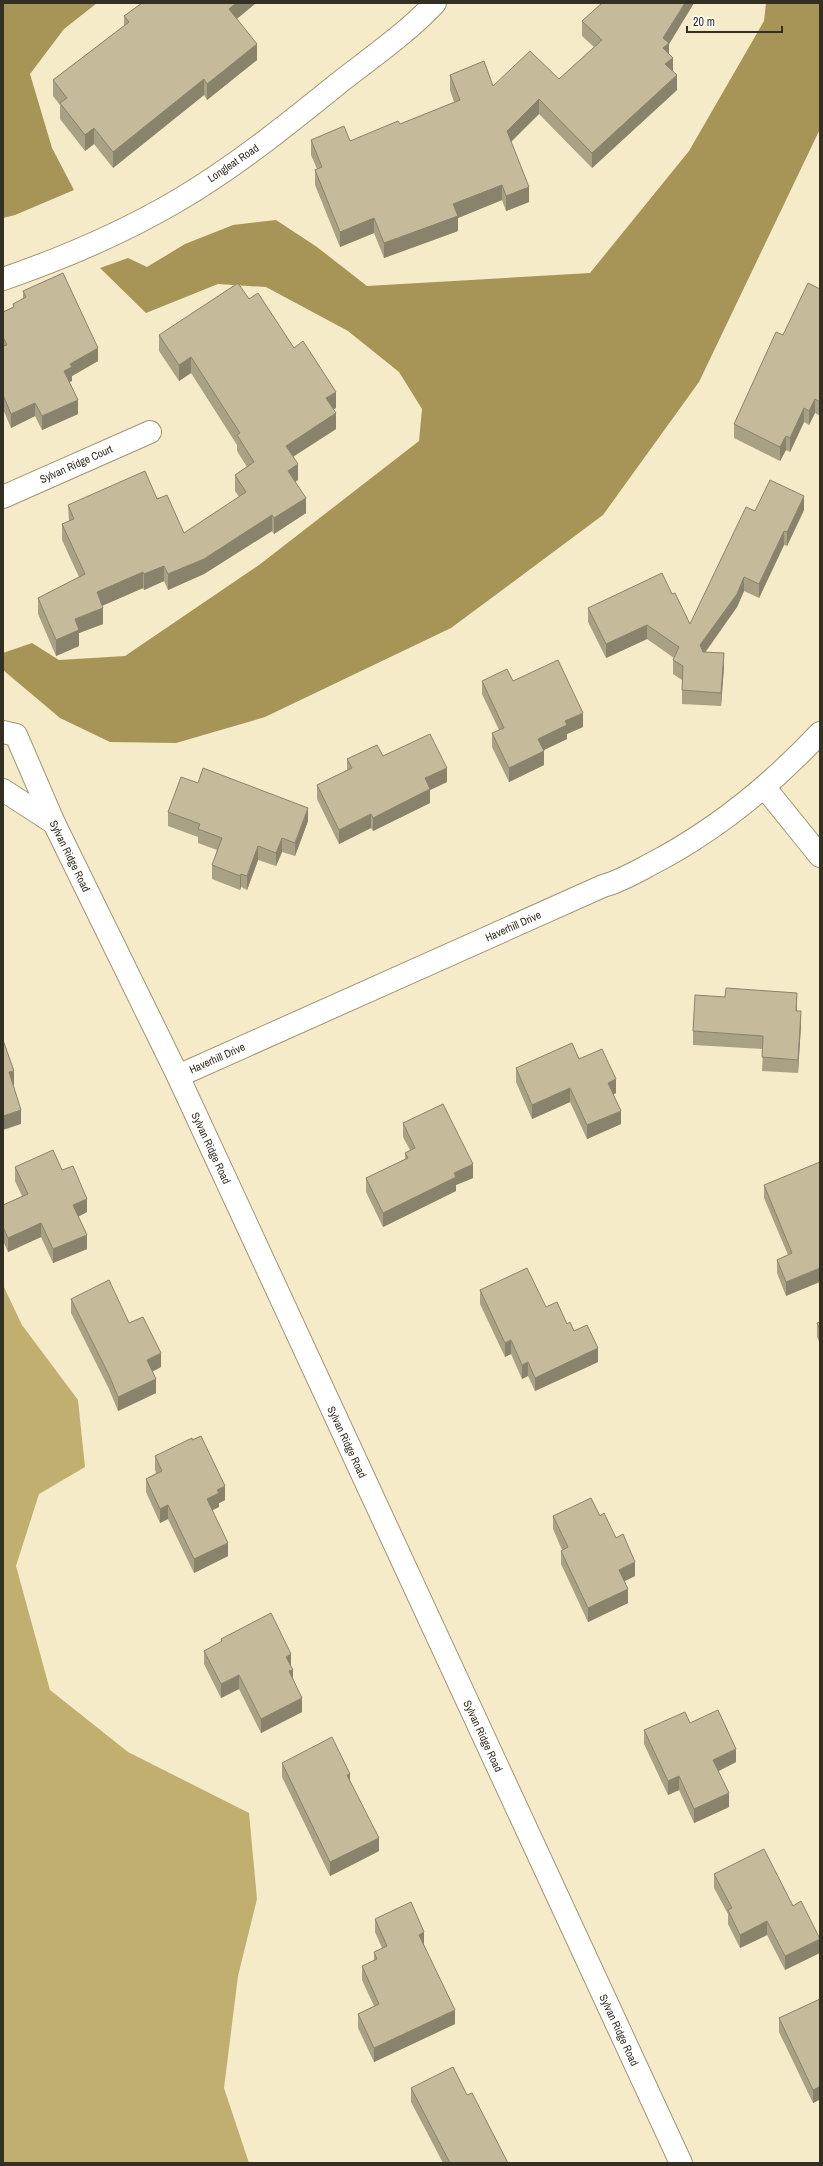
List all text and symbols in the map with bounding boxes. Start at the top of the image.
scale bar [687,8,782,34]
text: 20 m [693,14,715,30]
street label: Longleat Road [205,141,261,185]
street label: Sylvan Ridge Court [37,442,115,486]
street label: Sylvan Ridge Road [47,818,93,894]
street label: Haverhill Drive [483,907,543,945]
street label: Haverhill Drive [187,1039,247,1077]
street label: Sylvan Ridge Road [188,1110,234,1186]
street label: Sylvan Ridge Road [324,1404,370,1480]
street label: Sylvan Ridge Road [460,1698,506,1774]
street label: Sylvan Ridge Road [596,1992,642,2068]

